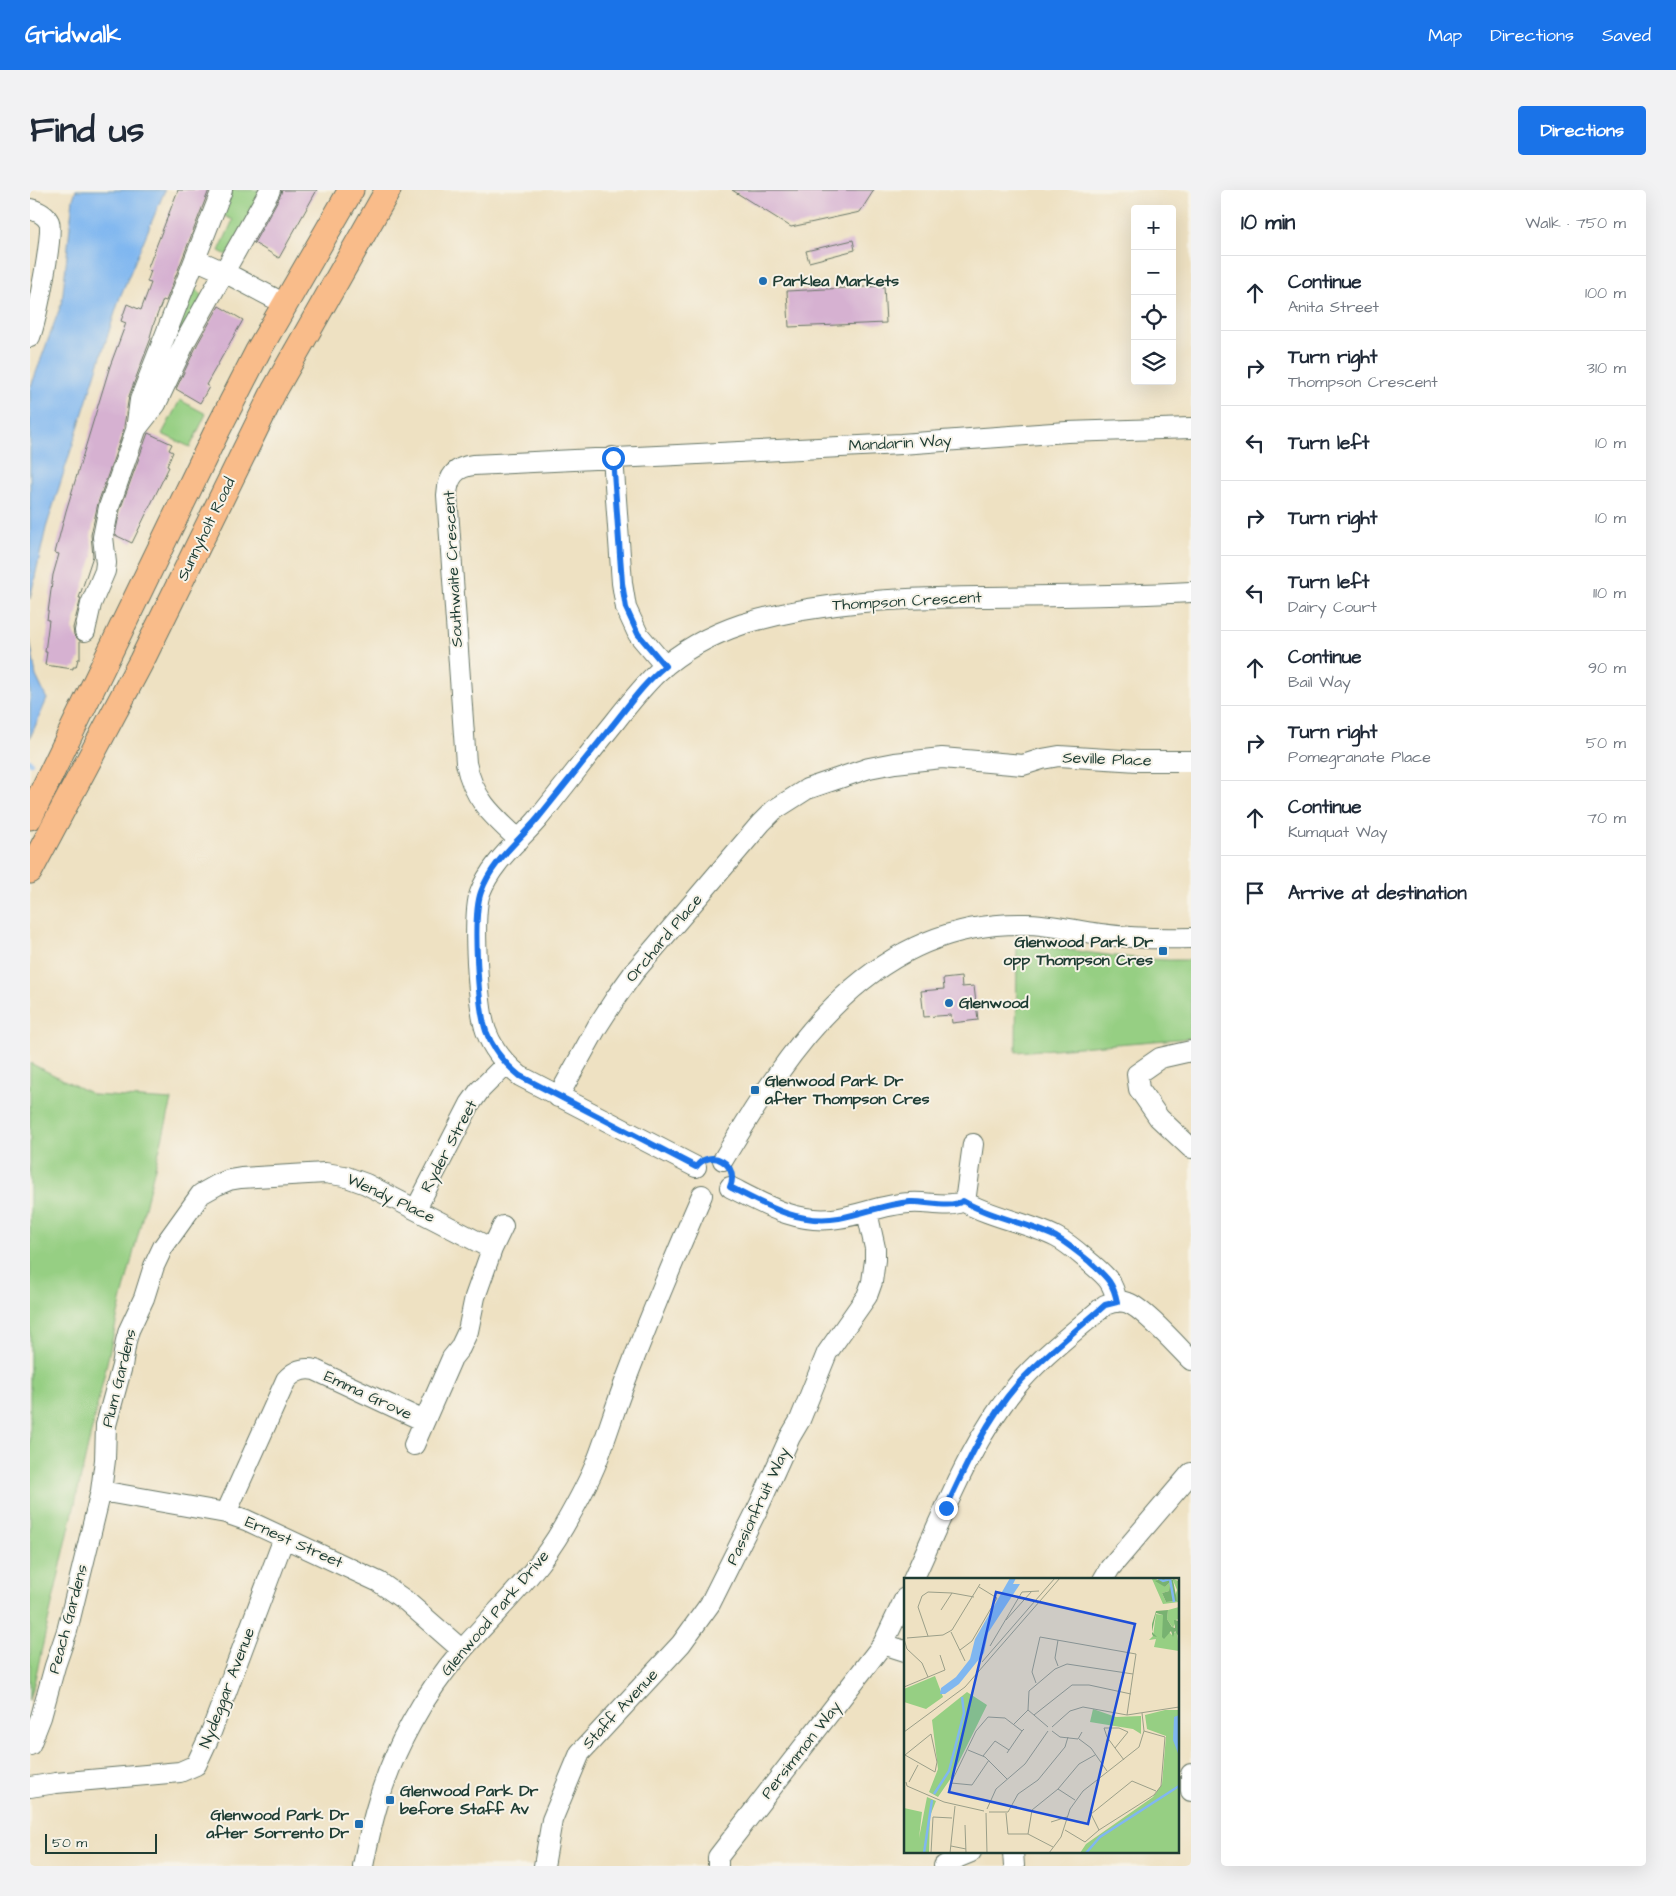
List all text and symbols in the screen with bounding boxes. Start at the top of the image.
text: Gridwalk [25,18,121,52]
text: Map [1428,23,1462,48]
text: Directions [1490,23,1574,48]
text: Saved [1602,23,1651,48]
text: Find us [30,106,144,155]
button: Directions [1518,106,1646,155]
map controls [1131,205,1176,385]
button: + [1131,205,1176,250]
text: 10 min [1241,208,1295,237]
text: Walk · 750 m [1525,212,1626,234]
button: − [1131,250,1176,295]
text: Continue [1288,269,1362,296]
place label: Parklea Markets [773,270,899,292]
marker: Parklea Markets [757,275,769,287]
icon: ahead [1241,279,1269,307]
text: 100 m [1585,282,1626,304]
button: locate [1131,295,1176,340]
text: Anita Street [1288,296,1379,318]
button: layers [1131,340,1176,385]
text: Turn right [1288,344,1377,371]
icon: right [1241,354,1269,382]
text: 310 m [1587,357,1626,379]
text: Thompson Crescent [1288,371,1438,393]
street label: Mandarin Way [848,429,952,458]
icon: left [1241,429,1269,457]
text: Turn left [1288,430,1369,457]
text: 10 m [1595,432,1626,454]
route start [602,447,625,470]
street label: Sunnyholt Road [172,474,241,585]
street label: Southwaite Crescent [438,490,468,648]
icon: right [1241,504,1269,532]
text: Turn right [1288,505,1377,532]
text: 10 m [1595,507,1626,529]
text: Turn left [1288,569,1369,596]
icon: left [1241,579,1269,607]
text: 110 m [1593,582,1626,604]
street label: Thompson Crescent [832,586,983,616]
text: Dairy Court [1288,596,1377,618]
text: Continue [1288,644,1362,671]
icon: ahead [1241,654,1269,682]
text: 90 m [1588,657,1626,679]
text: Bail Way [1288,671,1351,693]
text: Turn right [1288,719,1377,746]
icon: right [1241,729,1269,757]
text: 50 m [1586,732,1626,754]
street label: Seville Place [1062,746,1152,772]
text: Pomegranate Place [1288,746,1431,768]
text: Continue [1288,794,1362,821]
icon: ahead [1241,804,1269,832]
text: 70 m [1587,807,1626,829]
text: Kumquat Way [1288,821,1388,843]
icon: arrive [1241,879,1269,907]
text: Arrive at destination [1288,880,1467,907]
street label: Orchard Place [621,889,708,987]
place label: Glenwood Park Dr opp Thompson Cres [1003,931,1153,971]
marker: Glenwood Park Dr opp Thompson Cres [1157,945,1169,957]
place label: Glenwood [959,992,1029,1014]
marker: Glenwood [943,997,955,1009]
place label: Glenwood Park Dr after Thompson Cres [764,1070,930,1110]
marker: Glenwood Park Dr after Thompson Cres [749,1084,761,1096]
street label: Ryder Street [415,1095,484,1197]
street label: Wendy Place [343,1168,439,1229]
street label: Plum Gardens [96,1327,142,1429]
street label: Emma Grove [320,1365,416,1425]
street label: Passionfruit Way [721,1443,796,1569]
route end [935,1497,958,1520]
street label: Ernest Street [241,1511,347,1574]
street label: Glenwood Park Drive [436,1545,554,1681]
street label: Peach Gardens [43,1562,93,1676]
inset map [904,1578,1178,1854]
street label: Nydeggar Avenue [194,1624,261,1752]
street label: Staff Avenue [577,1664,663,1754]
street label: Persimmon Way [756,1696,847,1804]
place label: Glenwood Park Dr before Staff Av [400,1780,539,1820]
marker: Glenwood Park Dr before Staff Av [384,1794,396,1806]
place label: Glenwood Park Dr after Sorrento Dr [205,1804,349,1844]
marker: Glenwood Park Dr after Sorrento Dr [353,1818,365,1830]
scale bar [45,1831,158,1854]
text: 50 m [52,1833,87,1853]

